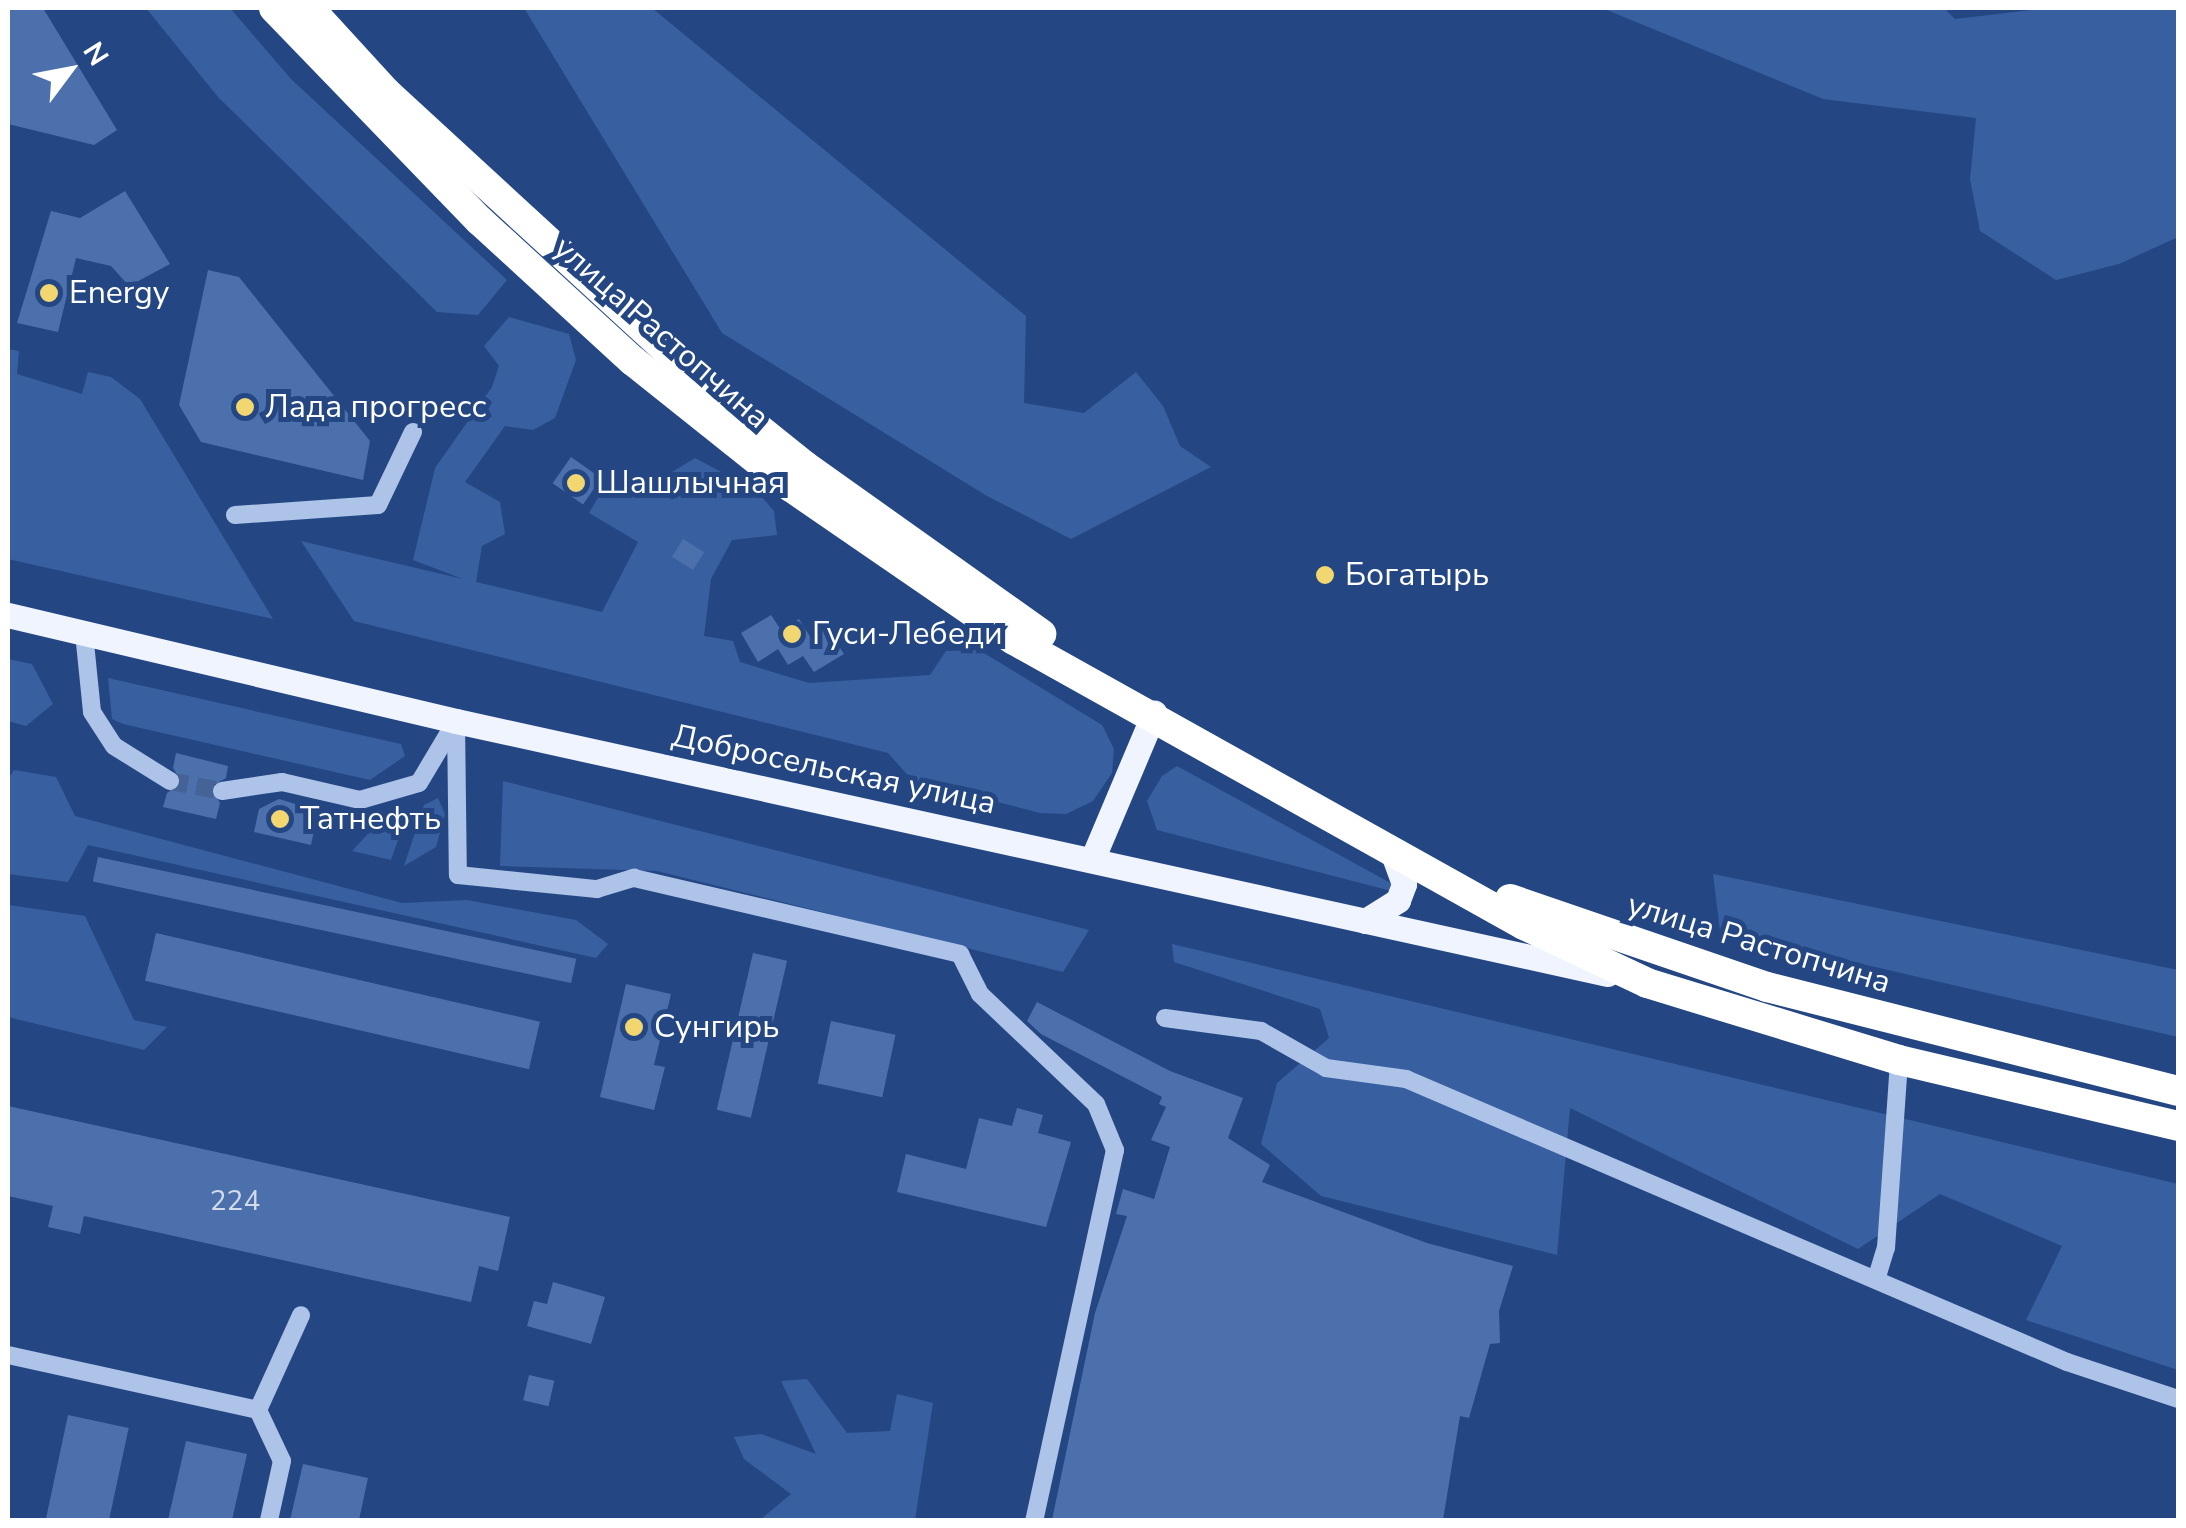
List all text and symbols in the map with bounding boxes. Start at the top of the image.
north arrow [20,20,120,120]
text: N [74,35,117,73]
street label: улица Растопчина [545,229,777,437]
place label: Energy [69,274,169,312]
marker: Energy [38,282,60,304]
place label: Лада прогресс [265,388,487,426]
marker: Лада прогресс [234,396,256,418]
place label: Шашлычная [596,464,785,502]
marker: Шашлычная [565,472,587,494]
place label: Богатырь [1345,556,1489,594]
marker: Богатырь [1314,564,1336,586]
place label: Гуси-Лебеди [812,615,1003,653]
marker: Гуси-Лебеди [781,623,803,645]
street label: Добросельская улица [669,717,999,823]
place label: Татнефть [300,800,441,838]
marker: Татнефть [269,808,291,830]
street label: улица Растопчина [1623,886,1895,1002]
place label: Сунгирь [654,1008,779,1046]
marker: Сунгирь [623,1016,645,1038]
house number: 224 [210,1184,260,1218]

